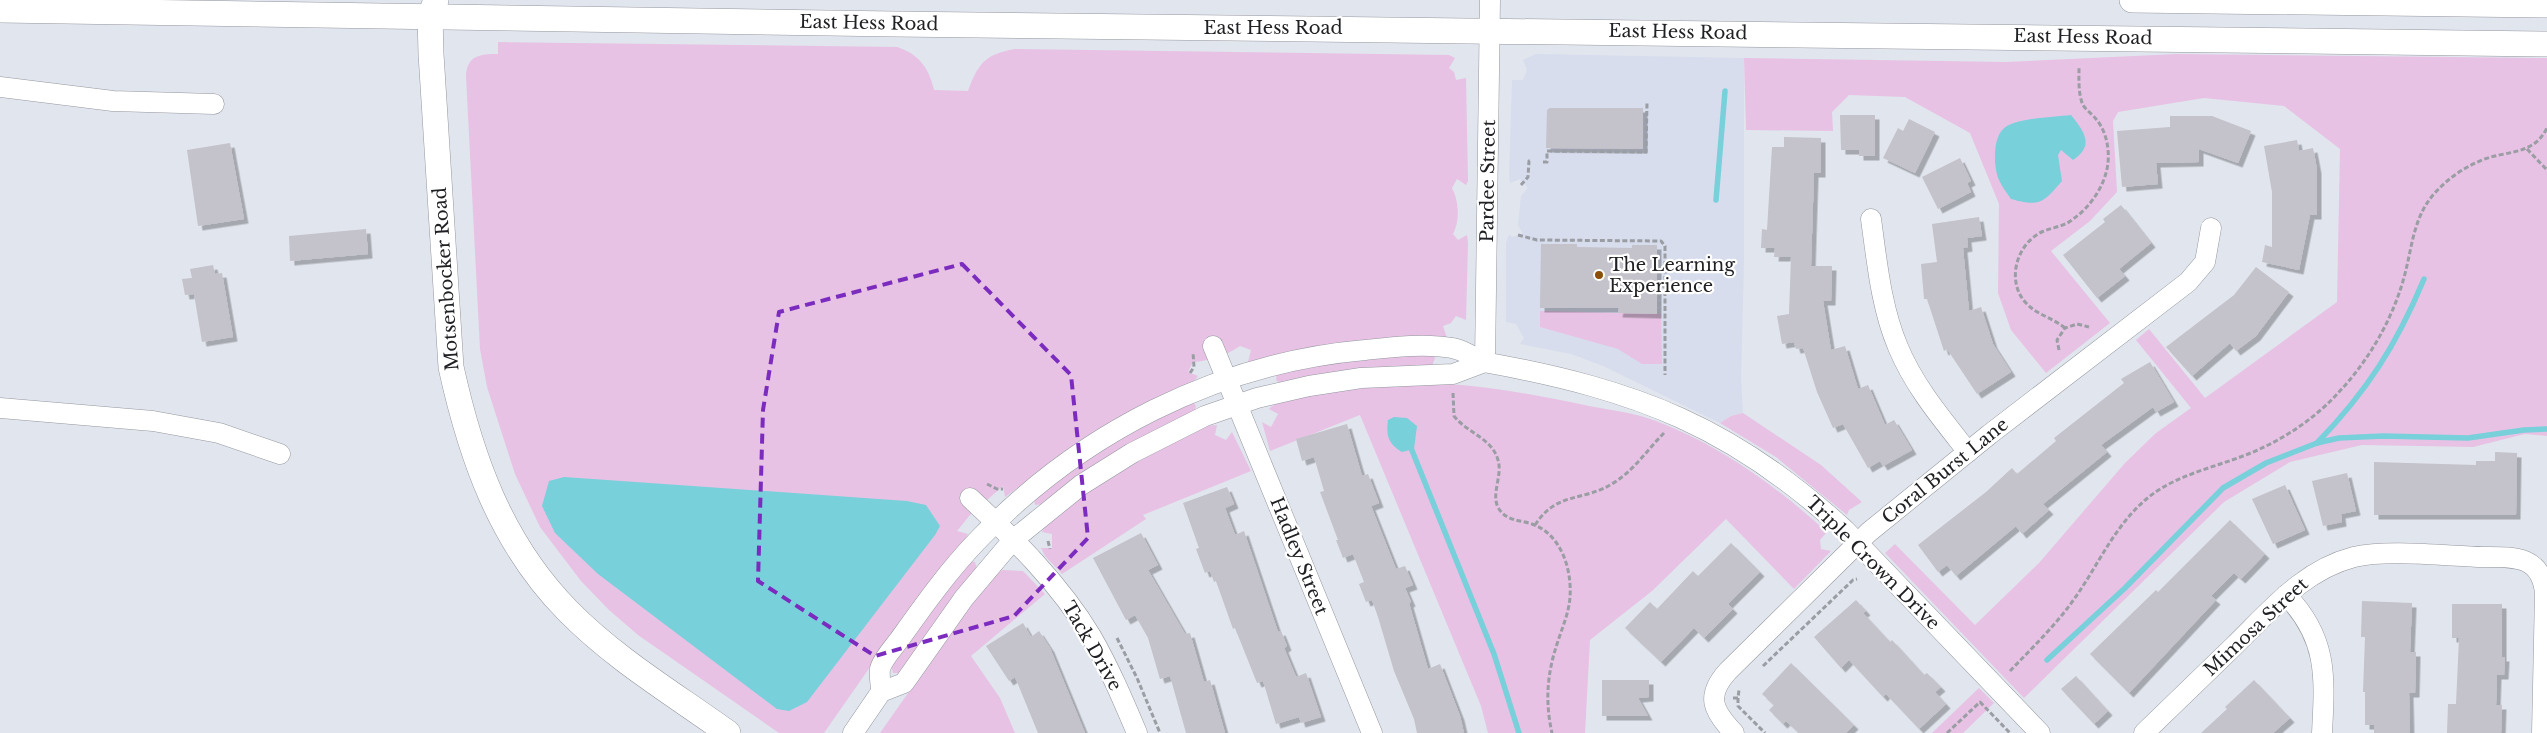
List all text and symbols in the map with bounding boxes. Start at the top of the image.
street label: East Hess Road [799,11,939,35]
street label: East Hess Road [1203,17,1343,39]
street label: East Hess Road [1608,20,1748,44]
street label: East Hess Road [2013,25,2153,49]
street label: Pardee Street [1476,119,1500,242]
street label: Motsenbocker Road [429,187,463,371]
place label: The Learning Experience [1609,254,1735,297]
marker: The Learning Experience [1593,269,1605,281]
street label: Coral Burst Lane [1877,413,2013,529]
street label: Triple Crown Drive [1802,492,1944,634]
street label: Hadley Street [1265,494,1333,618]
street label: Mimosa Street [2199,573,2313,681]
street label: Tack Drive [1058,597,1126,695]

